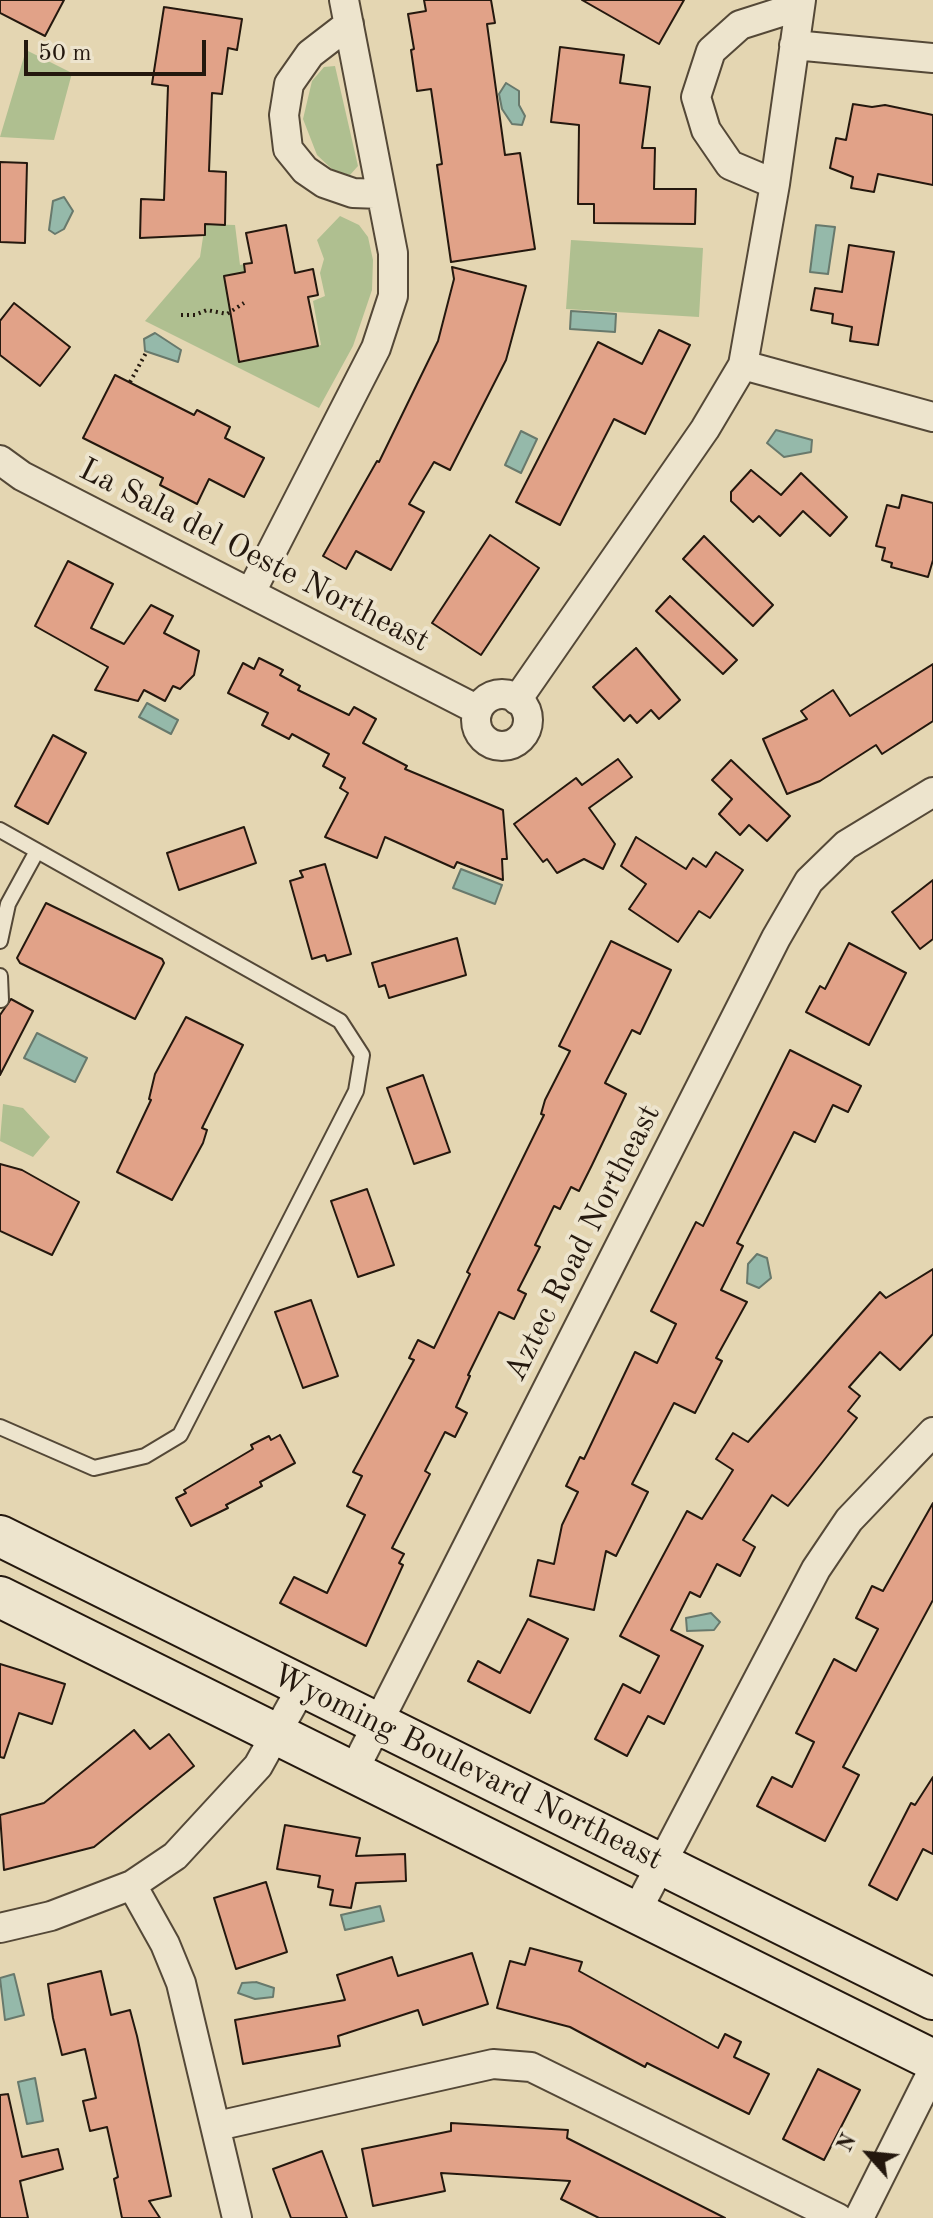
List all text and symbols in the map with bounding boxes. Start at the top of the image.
scale bar [28,24,210,74]
text: 50 m [38,42,92,66]
street label: La Sala del Oeste Northeast [72,451,436,661]
street label: Aztec Road Northeast [497,1098,669,1388]
street label: Wyoming Boulevard Northeast [265,1657,669,1879]
north arrow [829,2114,909,2194]
text: N [834,2131,861,2156]

